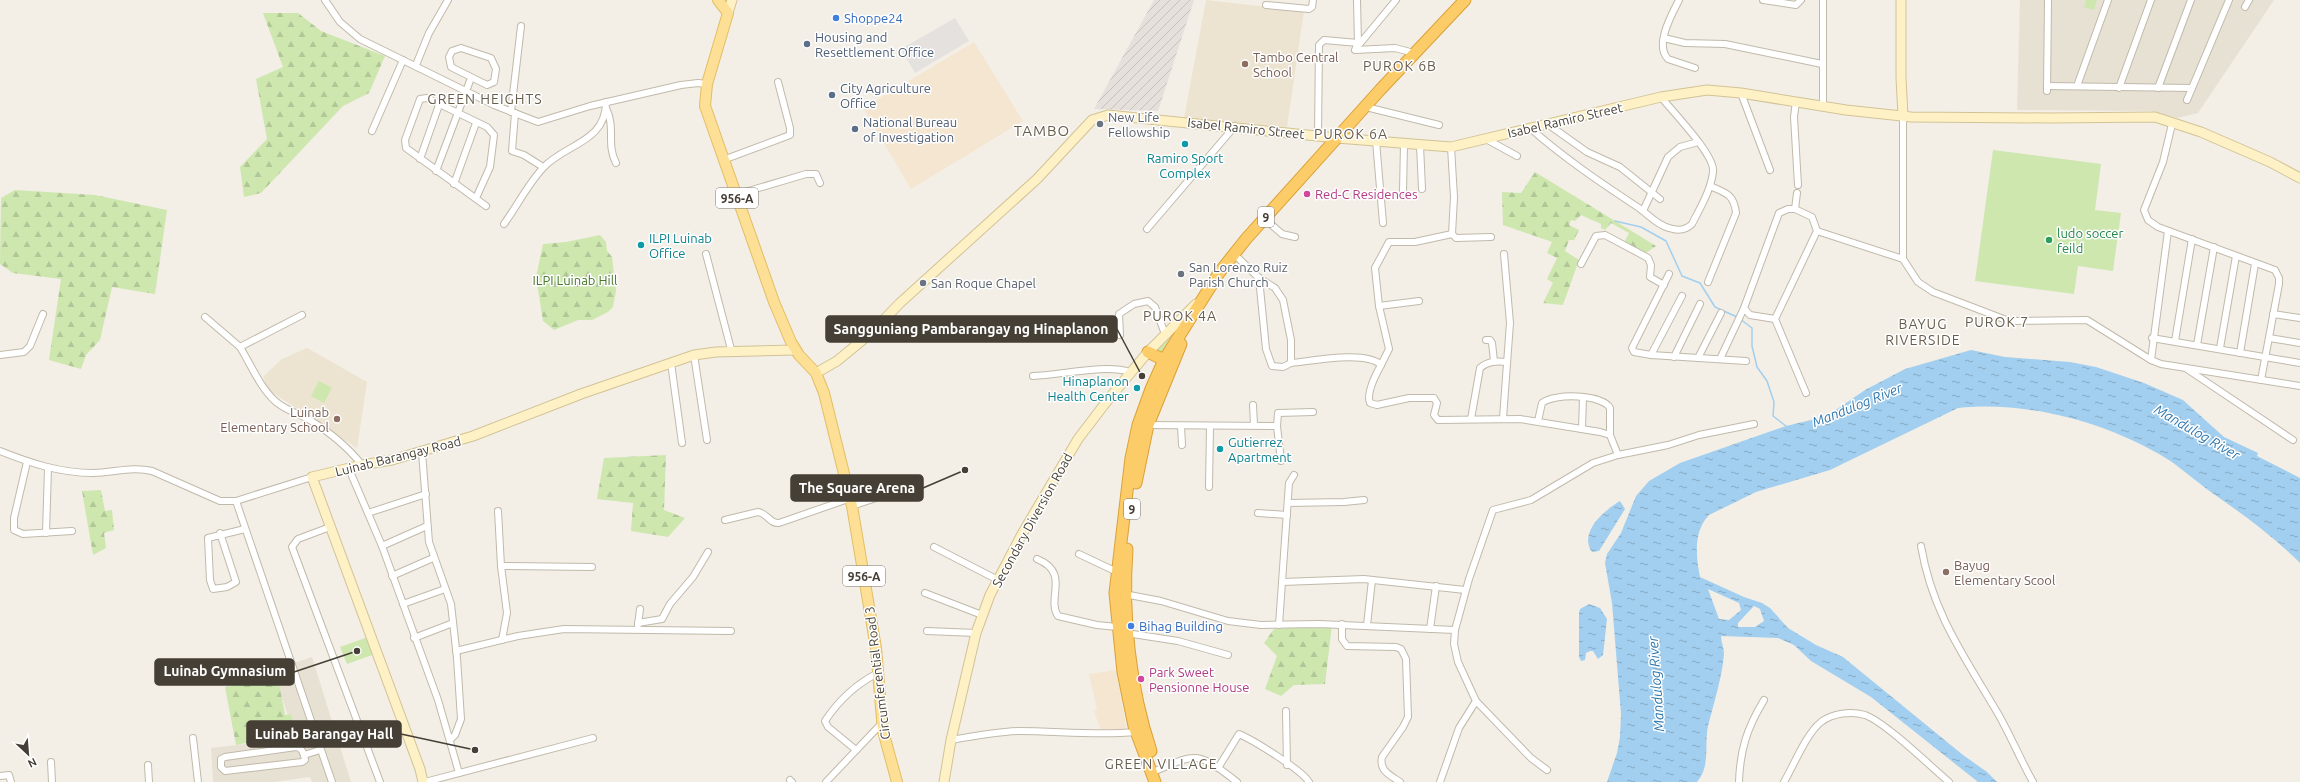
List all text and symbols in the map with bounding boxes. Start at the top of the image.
place label: Shoppe24 [844,11,903,25]
marker: Shoppe24 [831,13,841,23]
place label: Housing and Resettlement Office [815,30,934,59]
marker: Housing and Resettlement Office [802,39,812,49]
place label: Tambo Central School [1253,50,1339,79]
district label: PUROK 6B [1363,58,1437,74]
marker: Tambo Central School [1240,59,1250,69]
place label: City Agriculture Office [840,81,931,110]
marker: City Agriculture Office [827,90,837,100]
district label: GREEN HEIGHTS [427,91,543,107]
street label: Isabel Ramiro Street [1506,100,1624,140]
place label: New Life Fellowship [1108,110,1170,139]
place label: National Bureau of Investigation [863,115,957,144]
street label: Isabel Ramiro Street [1187,115,1305,141]
marker: New Life Fellowship [1095,119,1105,129]
district label: TAMBO [1014,122,1070,139]
marker: National Bureau of Investigation [850,124,860,134]
district label: PUROK 6A [1314,126,1388,142]
marker: Ramiro Sport Complex [1180,139,1190,149]
place label: Ramiro Sport Complex [1147,151,1223,180]
place label: Red-C Residences [1315,187,1418,201]
road number: 956-A [716,188,758,208]
marker: Red-C Residences [1302,189,1312,199]
road number: 9 [1258,207,1274,227]
place label: ludo soccer feild [2057,226,2123,255]
place label: ILPI Luinab Office [649,231,712,260]
marker: ludo soccer feild [2044,235,2054,245]
marker: ILPI Luinab Office [636,240,646,250]
place label: San Lorenzo Ruiz Parish Church [1189,260,1288,289]
marker: San Lorenzo Ruiz Parish Church [1176,269,1186,279]
park label: ILPI Luinab Hill [533,273,618,287]
place label: San Roque Chapel [931,276,1037,290]
marker: San Roque Chapel [918,278,928,288]
district label: PUROK 4A [1143,308,1217,324]
district label: PUROK 7 [1965,314,2029,330]
callout: Sangguniang Pambarangay ng Hinaplanon [826,316,1117,342]
district label: BAYUG RIVERSIDE [1885,316,1961,348]
text: Sangguniang Pambarangay ng Hinaplanon [834,321,1108,337]
place label: Hinaplanon Health Center [1047,374,1129,403]
water label: Mandulog River [1810,379,1905,430]
marker: Hinaplanon Health Center [1132,383,1142,393]
water label: Mandulog River [2151,401,2243,463]
place label: Luinab Elementary School [220,405,330,434]
marker: Luinab Elementary School [332,414,342,424]
street label: Luinab Barangay Road [334,434,462,478]
place label: Gutierrez Apartment [1228,435,1292,464]
marker: Gutierrez Apartment [1215,444,1225,454]
street label: Secondary Diversion Road [989,450,1075,590]
callout: The Square Arena [791,475,923,501]
text: The Square Arena [799,480,915,496]
road number: 9 [1124,499,1140,519]
place label: Bayug Elementary Scool [1954,558,2056,587]
road number: 956-A [843,566,885,586]
marker: Bayug Elementary Scool [1941,567,1951,577]
street label: Circumferential Road 3 [862,606,892,740]
place label: Bihag Building [1139,619,1223,633]
marker: Bihag Building [1126,621,1136,631]
water label: Mandulog River [1645,635,1667,732]
callout: Luinab Gymnasium [155,659,294,685]
text: Luinab Gymnasium [164,663,286,679]
place label: Park Sweet Pensionne House [1149,665,1249,694]
marker: Park Sweet Pensionne House [1136,674,1146,684]
callout: Luinab Barangay Hall [247,721,401,747]
text: Luinab Barangay Hall [255,726,393,742]
north arrow [8,734,48,774]
text: N [26,756,39,770]
district label: GREEN VILLAGE [1104,756,1218,772]

